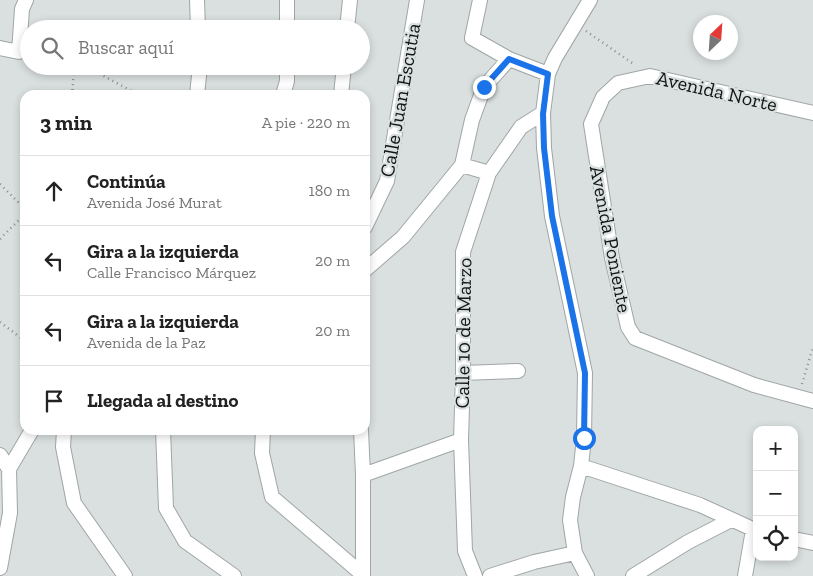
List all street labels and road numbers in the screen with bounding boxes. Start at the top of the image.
street label: Calle Juan Escutia [375,21,425,179]
street label: Avenida Norte [654,65,780,117]
street label: Avenida Poniente [585,163,637,315]
street label: Calle 10 de Marzo [450,257,476,409]

